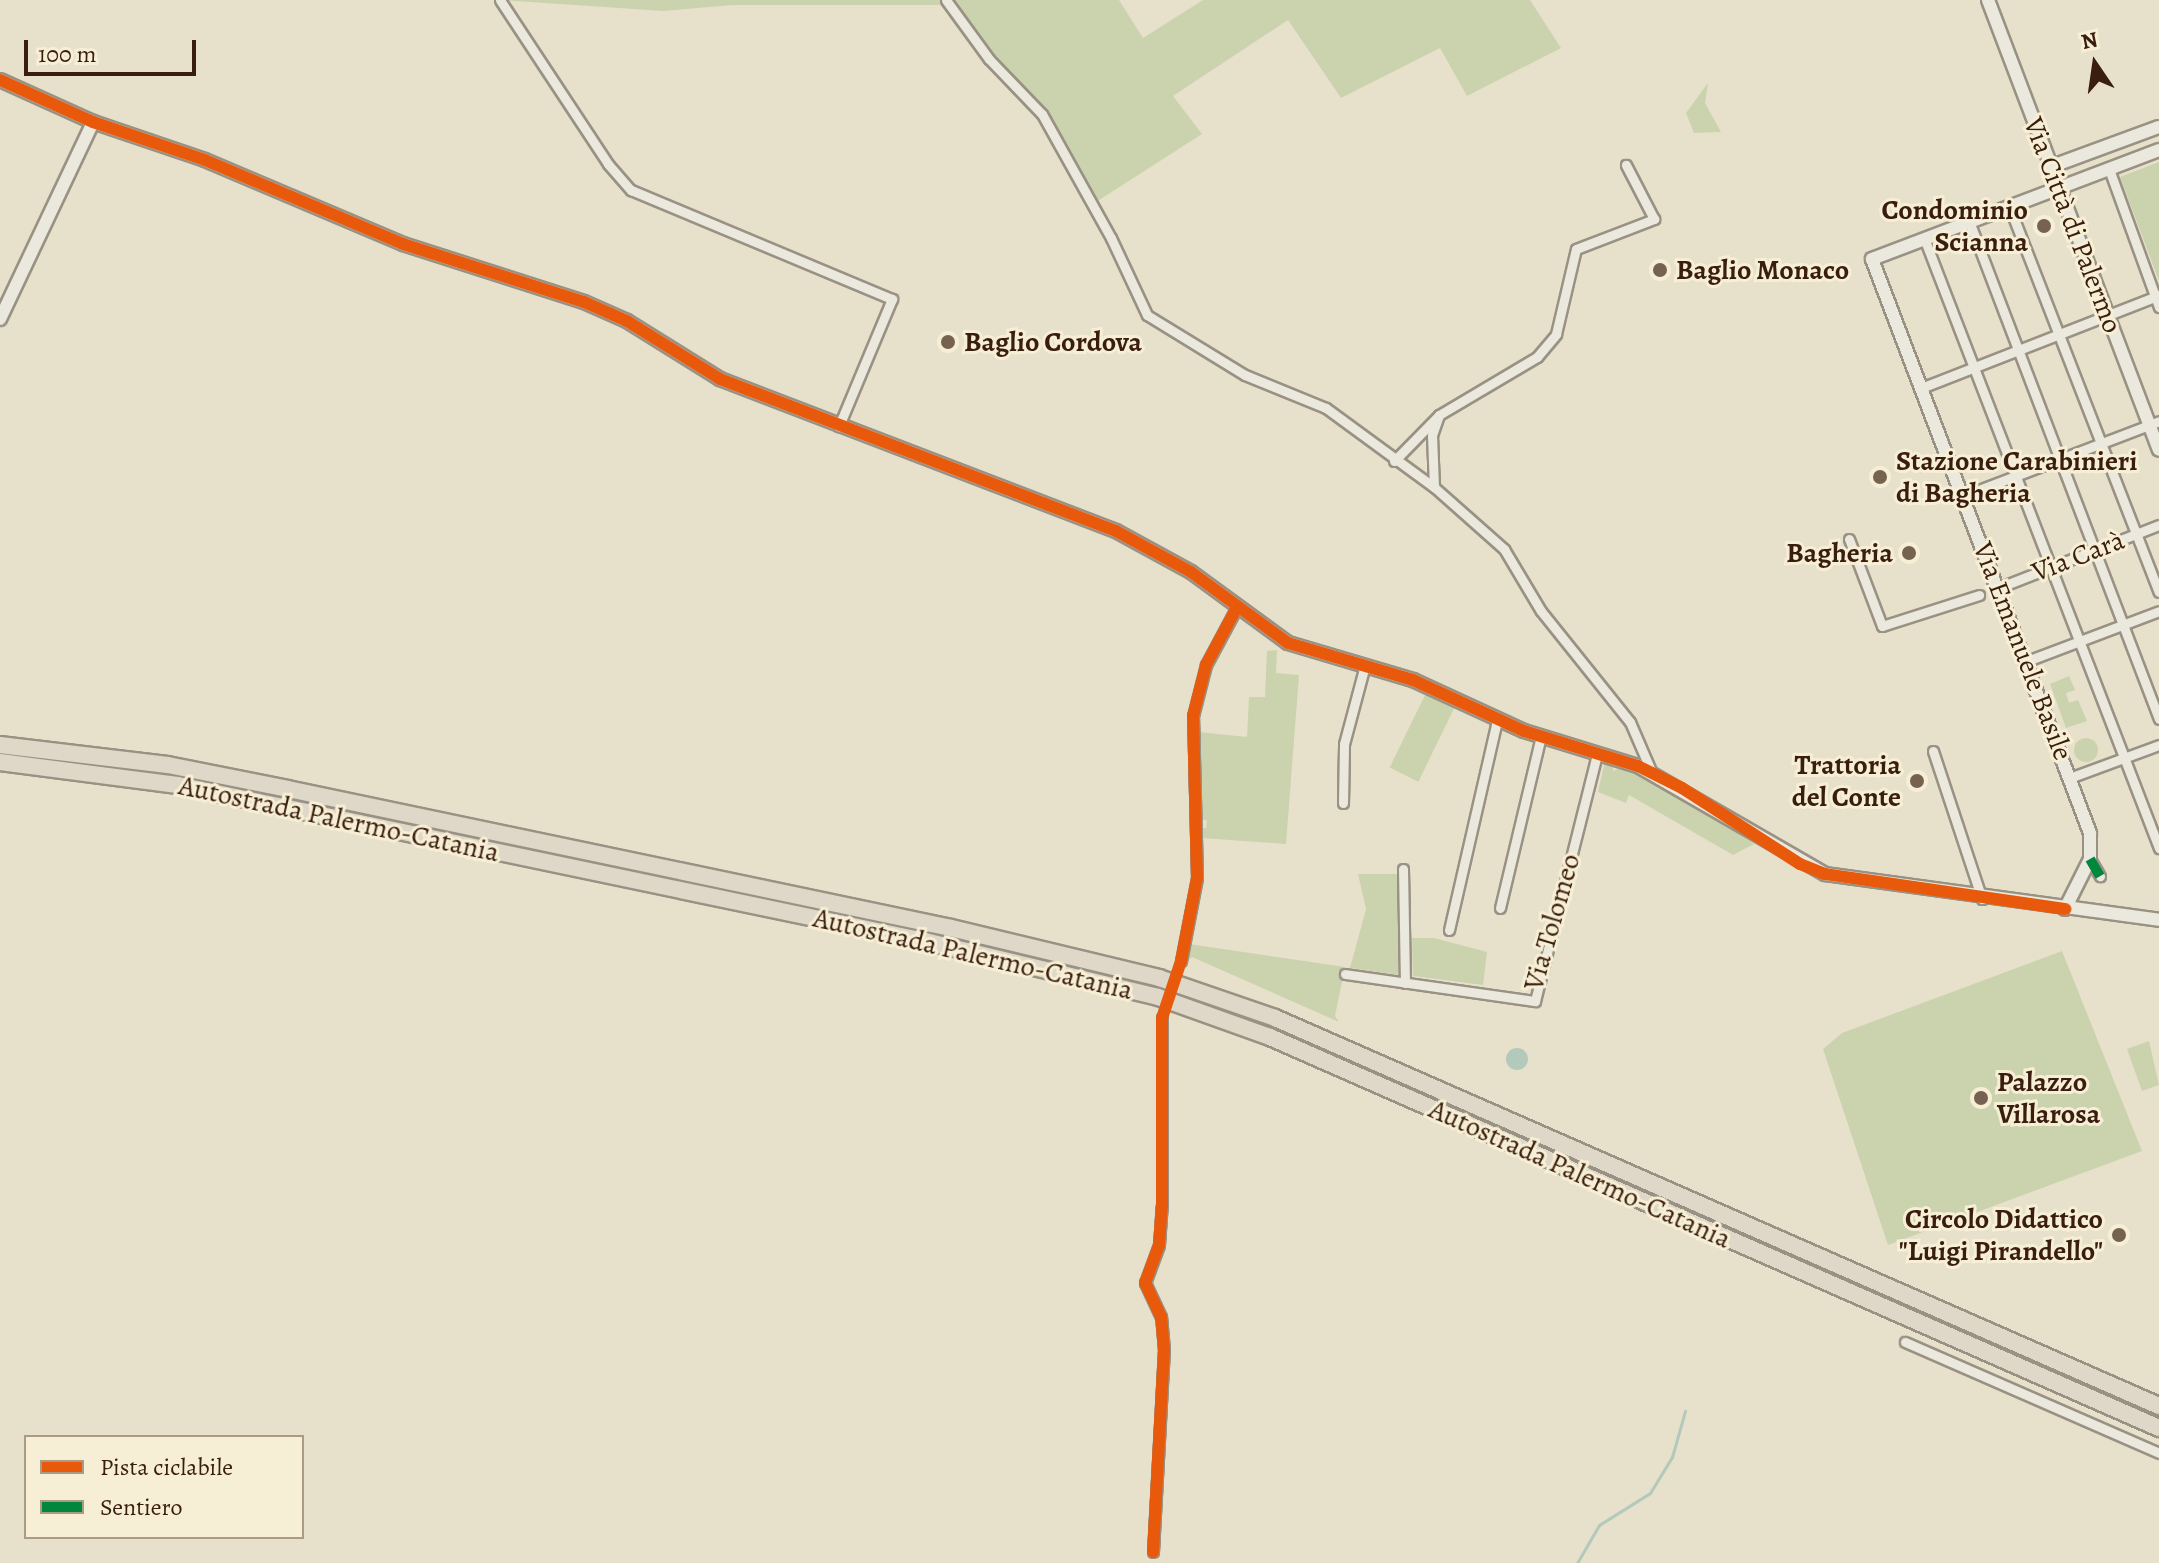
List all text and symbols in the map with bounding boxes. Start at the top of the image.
scale bar [28,24,200,74]
north arrow [2055,24,2135,104]
text: N [2078,24,2101,57]
text: 100 m [38,38,97,70]
street label: Via Città di Palermo [2016,112,2130,338]
place label: Condominio Scianna [1882,193,2028,259]
marker: Condominio Scianna [2035,217,2053,235]
place label: Baglio Monaco [1676,253,1849,287]
marker: Baglio Monaco [1651,261,1669,279]
place label: Baglio Cordova [964,325,1142,359]
marker: Baglio Cordova [939,333,957,351]
place label: Stazione Carabinieri di Bagheria [1896,444,2137,510]
marker: Stazione Carabinieri di Bagheria [1871,468,1889,486]
street label: Via Carà [2027,523,2129,589]
place label: Bagheria [1786,536,1893,570]
street label: Via Emanuele Basile [1966,537,2080,765]
marker: Bagheria [1900,544,1918,562]
place label: Trattoria del Conte [1792,748,1901,814]
street label: Autostrada Palermo-Catania [176,769,502,869]
marker: Trattoria del Conte [1908,772,1926,790]
street label: Via Tolomeo [1516,850,1588,994]
street label: Autostrada Palermo-Catania [810,901,1136,1007]
place label: Palazzo Villarosa [1997,1065,2100,1131]
marker: Palazzo Villarosa [1972,1089,1990,1107]
street label: Autostrada Palermo-Catania [1424,1092,1736,1256]
place label: Circolo Didattico "Luigi Pirandello" [1899,1202,2103,1268]
marker: Circolo Didattico "Luigi Pirandello" [2110,1226,2128,1244]
legend [24,1435,304,1539]
text: Pista ciclabile [100,1451,233,1483]
text: Sentiero [100,1491,183,1523]

